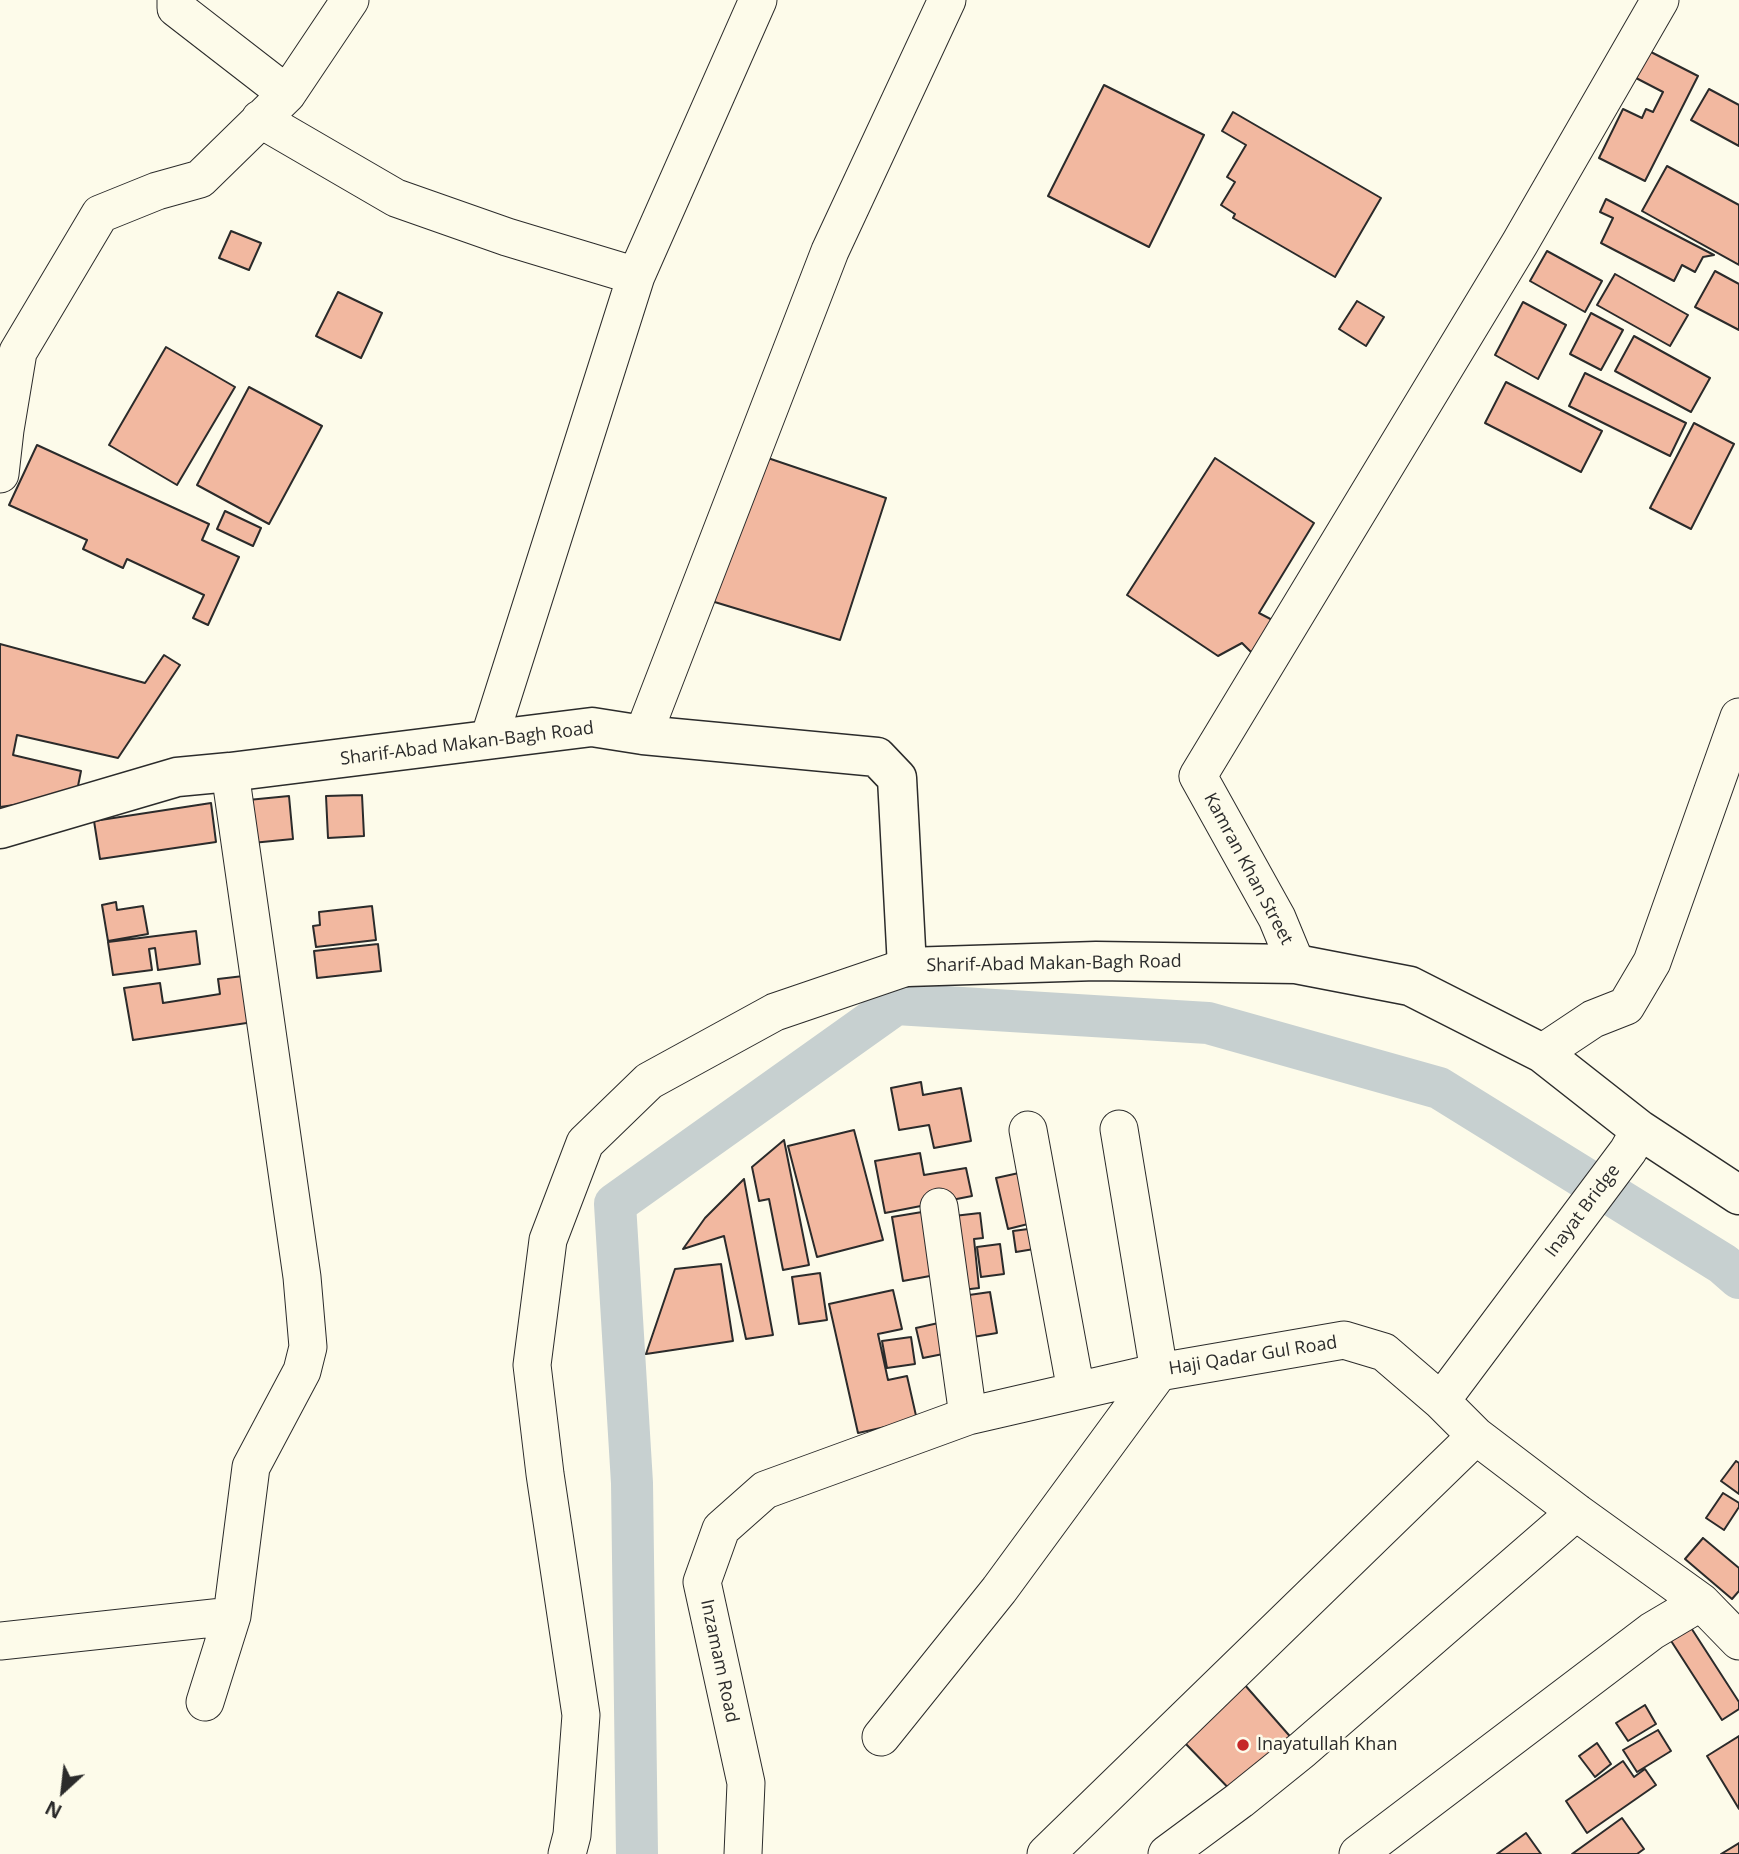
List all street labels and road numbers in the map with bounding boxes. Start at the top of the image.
street label: Sharif-Abad Makan-Bagh Road [339,718,595,770]
street label: Kamran Khan Street [1199,789,1297,949]
street label: Sharif-Abad Makan-Bagh Road [926,951,1182,977]
street label: Inayat Bridge [1541,1160,1625,1262]
street label: Haji Qadar Gul Road [1167,1332,1339,1380]
street label: Inzamam Road [695,1597,743,1725]

